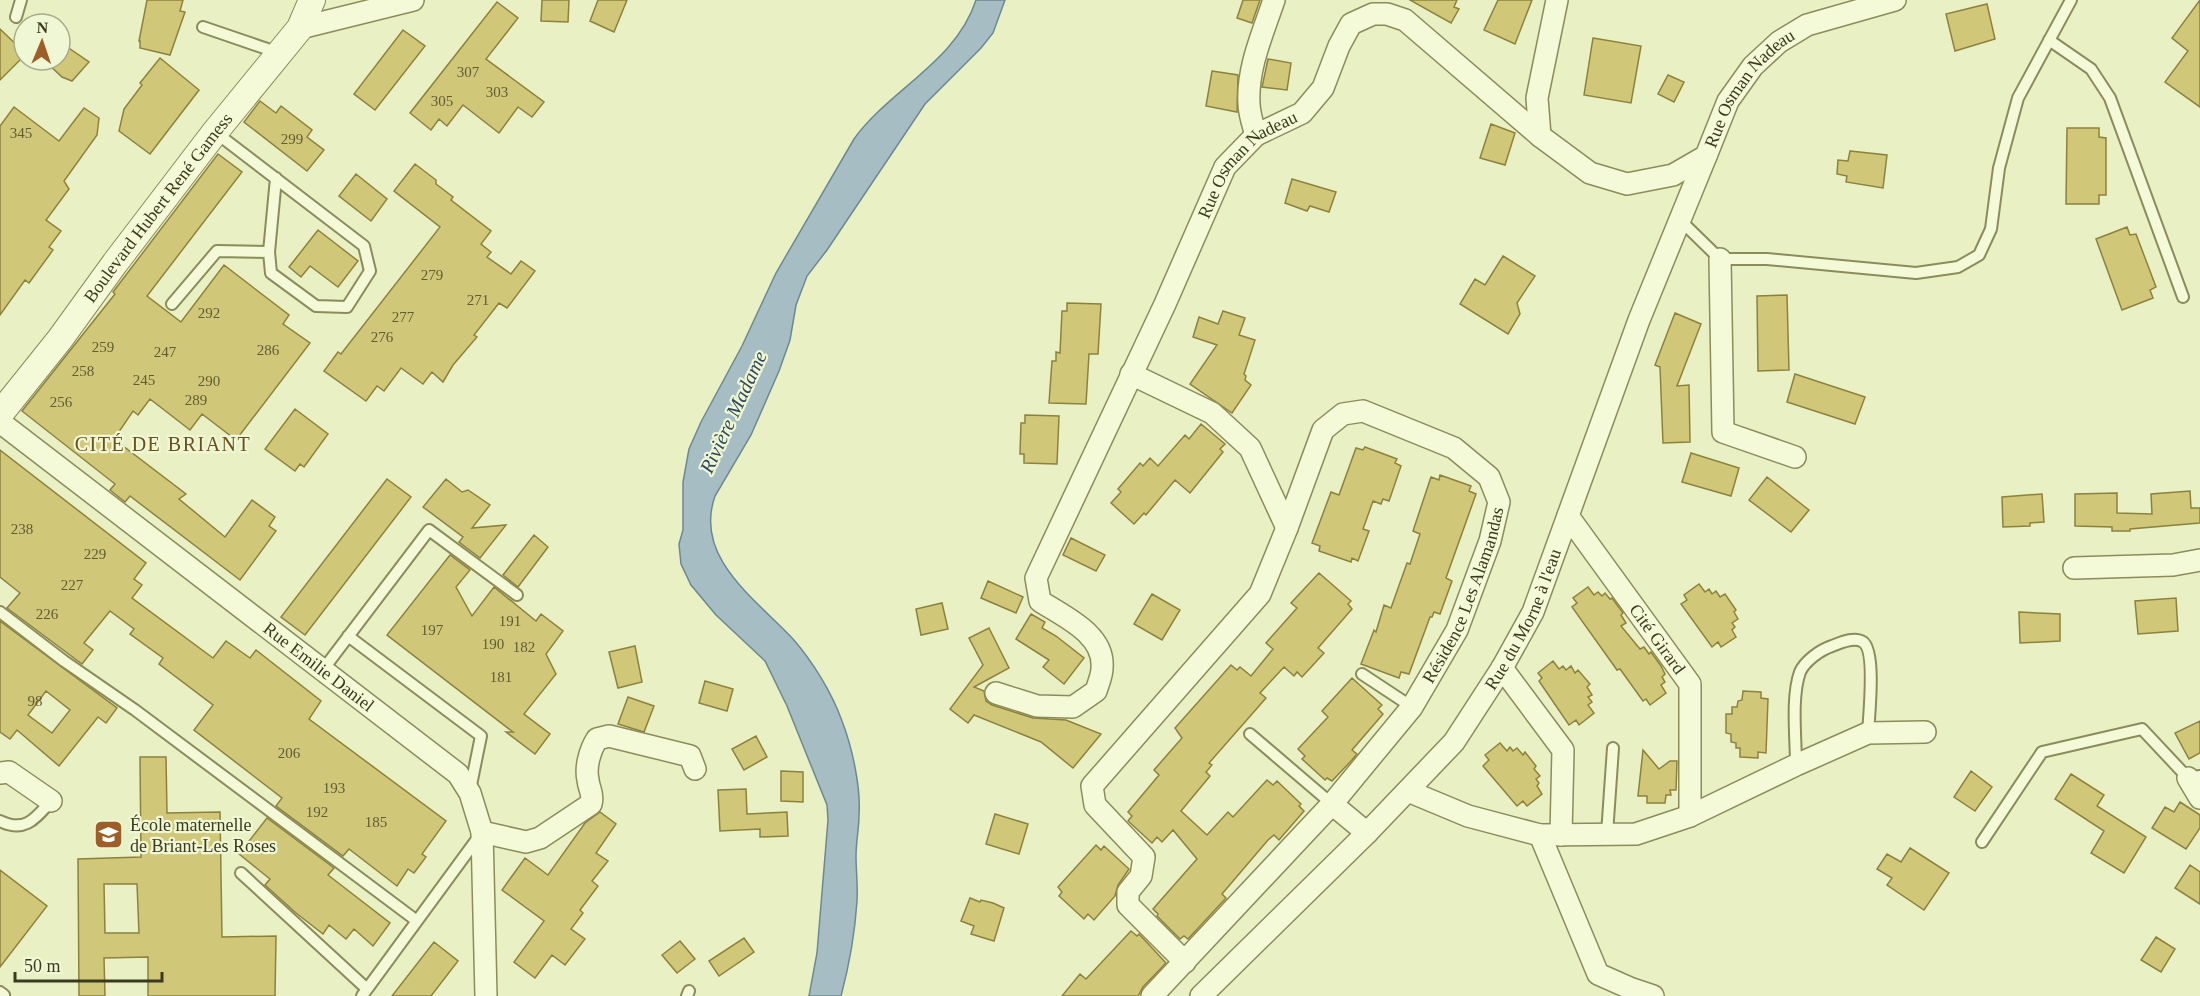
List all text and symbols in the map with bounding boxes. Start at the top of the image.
north arrow [12,12,72,72]
text: N [36,19,49,36]
street label: Rue Osman Nadeau [1700,25,1798,151]
house number: 307 [457,64,480,80]
house number: 303 [486,84,508,100]
house number: 305 [431,93,453,109]
street label: Rue Osman Nadeau [1194,107,1300,221]
street label: Boulevard Hubert René Gamess [80,109,236,306]
house number: 345 [10,125,32,141]
house number: 299 [281,131,303,147]
house number: 279 [421,267,443,283]
house number: 271 [467,292,489,308]
house number: 292 [198,305,220,321]
house number: 277 [392,309,415,325]
house number: 276 [371,329,394,345]
house number: 259 [92,339,114,355]
house number: 286 [257,342,280,358]
house number: 247 [154,344,177,360]
water label: Rivière Madame [695,347,771,477]
house number: 258 [72,363,94,379]
house number: 245 [133,372,155,388]
house number: 290 [198,373,220,389]
house number: 289 [185,392,207,408]
house number: 256 [50,394,73,410]
district label: CITÉ DE BRIANT [75,433,251,455]
street label: Résidence Les Alamandas [1418,505,1508,687]
house number: 238 [11,521,33,537]
house number: 229 [84,546,106,562]
street label: Rue du Morne à l'eau [1481,546,1565,693]
house number: 227 [61,577,84,593]
street label: Cité Girard [1625,600,1689,678]
house number: 226 [36,606,59,622]
house number: 191 [499,613,521,629]
street label: Rue Emilie Daniel [259,618,378,716]
house number: 197 [421,622,444,638]
house number: 190 [482,636,504,652]
house number: 182 [513,639,535,655]
house number: 181 [490,669,512,685]
house number: 98 [28,693,43,709]
house number: 206 [278,745,301,761]
house number: 193 [323,780,345,796]
house number: 192 [306,804,328,820]
place label: École maternelle de Briant-Les Roses [130,814,276,856]
house number: 185 [365,814,387,830]
school or university icon: École maternelle de Briant-Les Roses [93,819,125,851]
scale bar [15,945,162,983]
text: 50 m [24,956,61,976]

